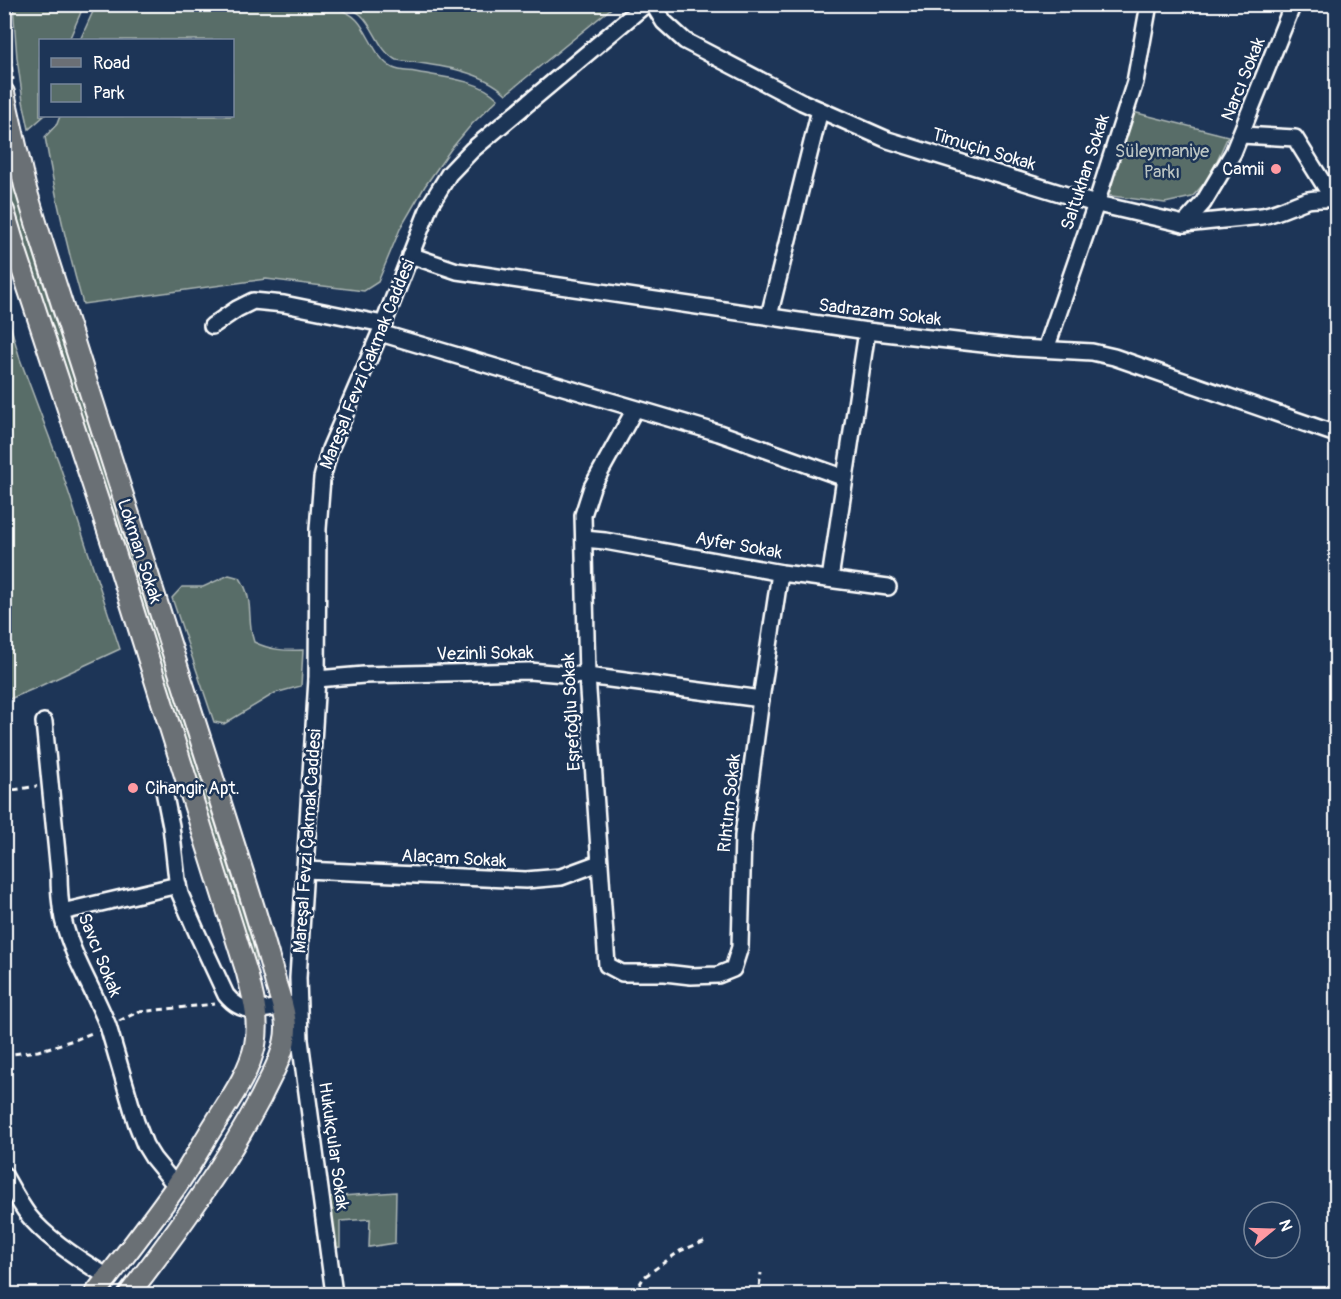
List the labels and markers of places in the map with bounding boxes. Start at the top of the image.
place label: Camii [1222,158,1264,181]
marker: Camii [1269,162,1283,176]
place label: Cihangir Apt. [145,777,240,800]
marker: Cihangir Apt. [126,781,140,795]

